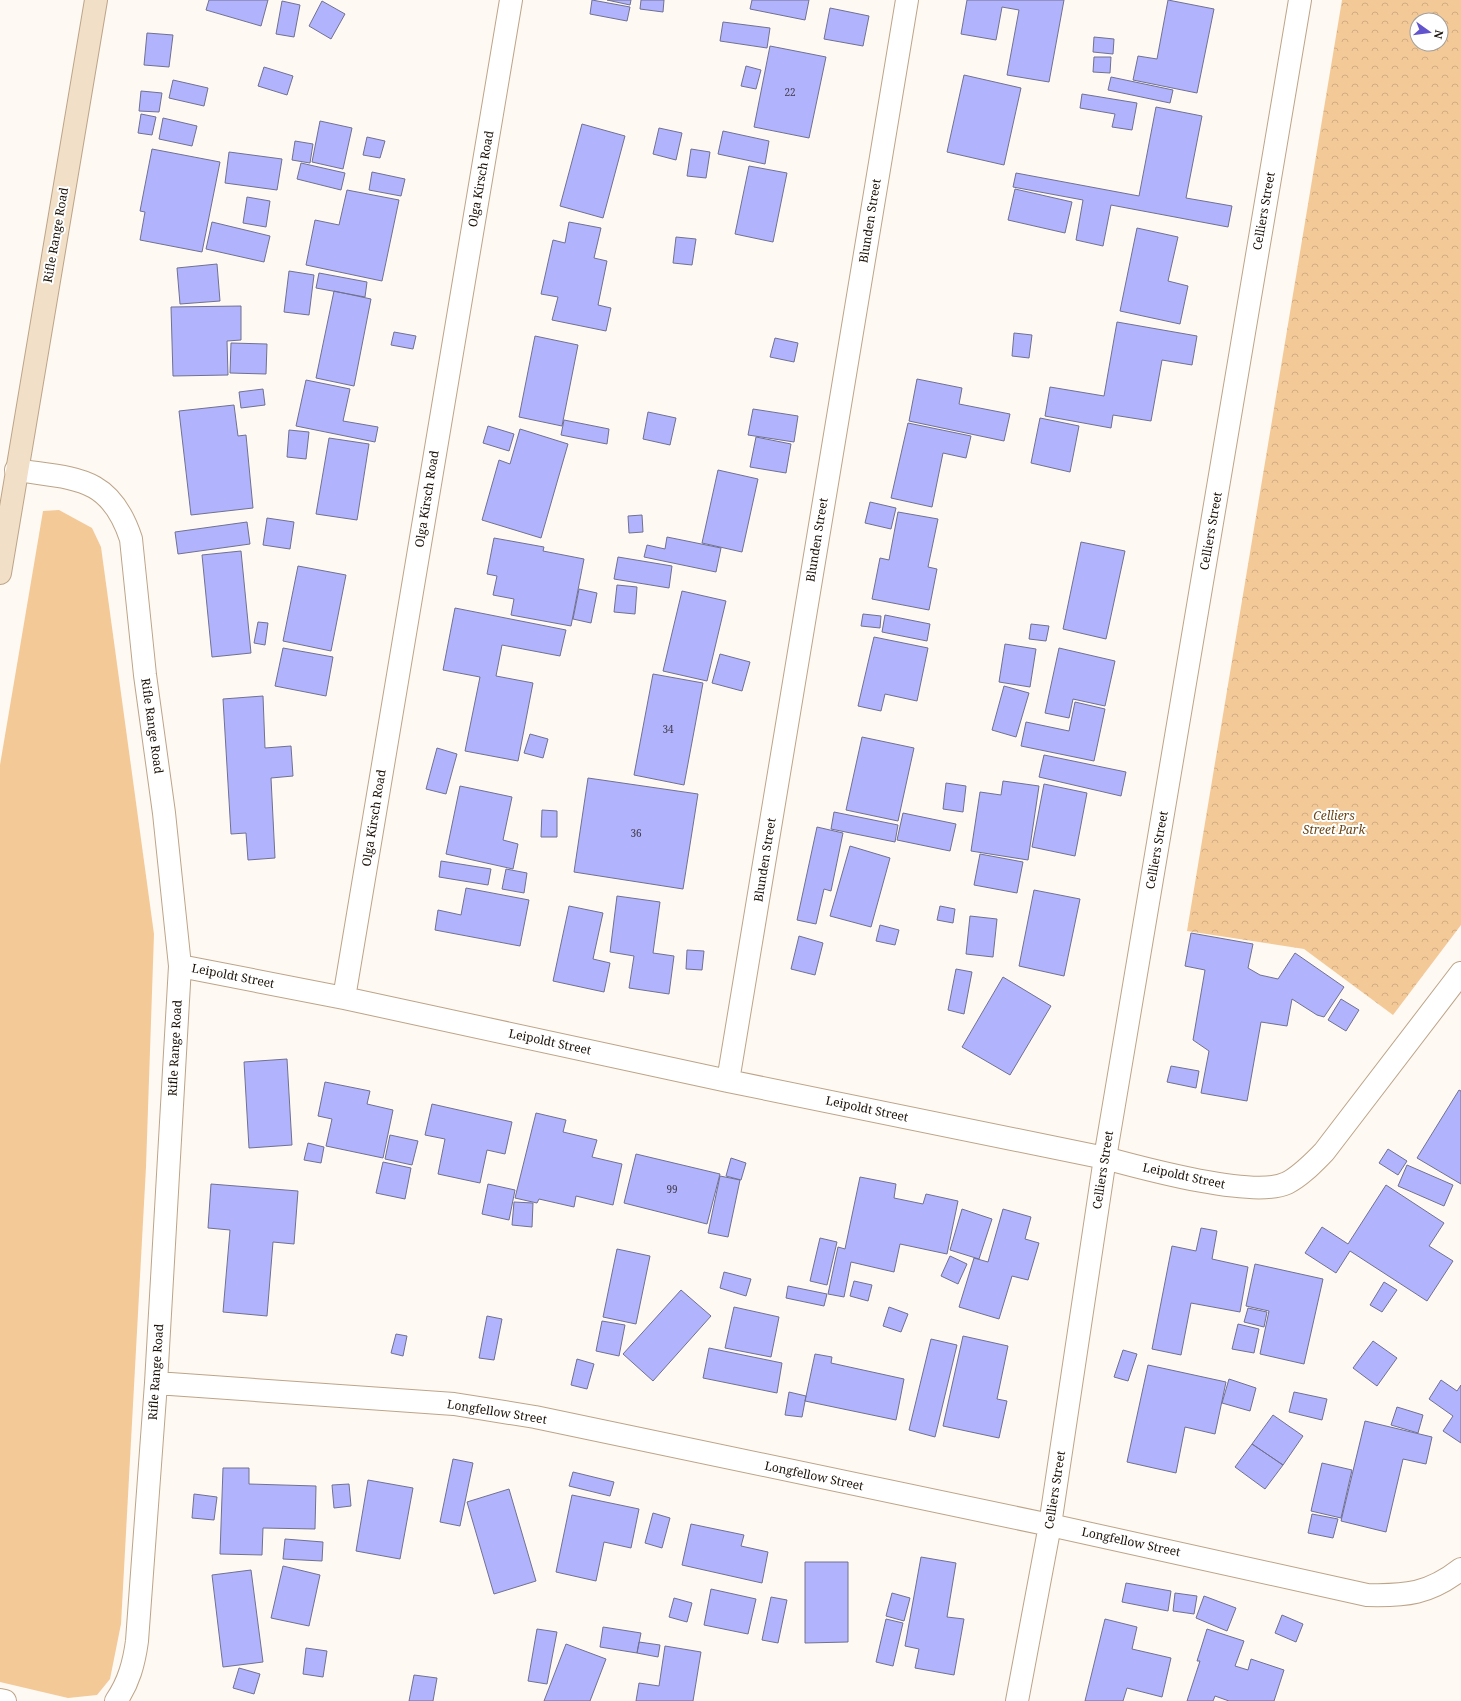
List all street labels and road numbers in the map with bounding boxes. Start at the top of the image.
street label: Olga Kirsch Road [464,129,497,229]
street label: Celliers Street [1248,170,1279,251]
street label: Blunden Street [854,178,885,264]
street label: Rifle Range Road [39,185,72,284]
street label: Olga Kirsch Road [410,449,443,549]
street label: Celliers Street [1195,490,1226,571]
street label: Blunden Street [801,497,832,583]
street label: Rifle Range Road [137,677,168,776]
street label: Olga Kirsch Road [357,768,390,868]
street label: Celliers Street [1141,809,1172,890]
street label: Blunden Street [749,817,780,903]
street label: Leipoldt Street [190,959,276,992]
street label: Rifle Range Road [163,999,186,1097]
street label: Leipoldt Street [507,1024,593,1059]
street label: Leipoldt Street [824,1091,910,1126]
street label: Celliers Street [1088,1130,1117,1210]
street label: Leipoldt Street [1141,1158,1227,1193]
street label: Rifle Range Road [144,1323,167,1421]
street label: Longfellow Street [446,1395,548,1428]
street label: Celliers Street [1040,1450,1069,1530]
street label: Longfellow Street [763,1457,865,1494]
street label: Longfellow Street [1080,1523,1182,1560]

